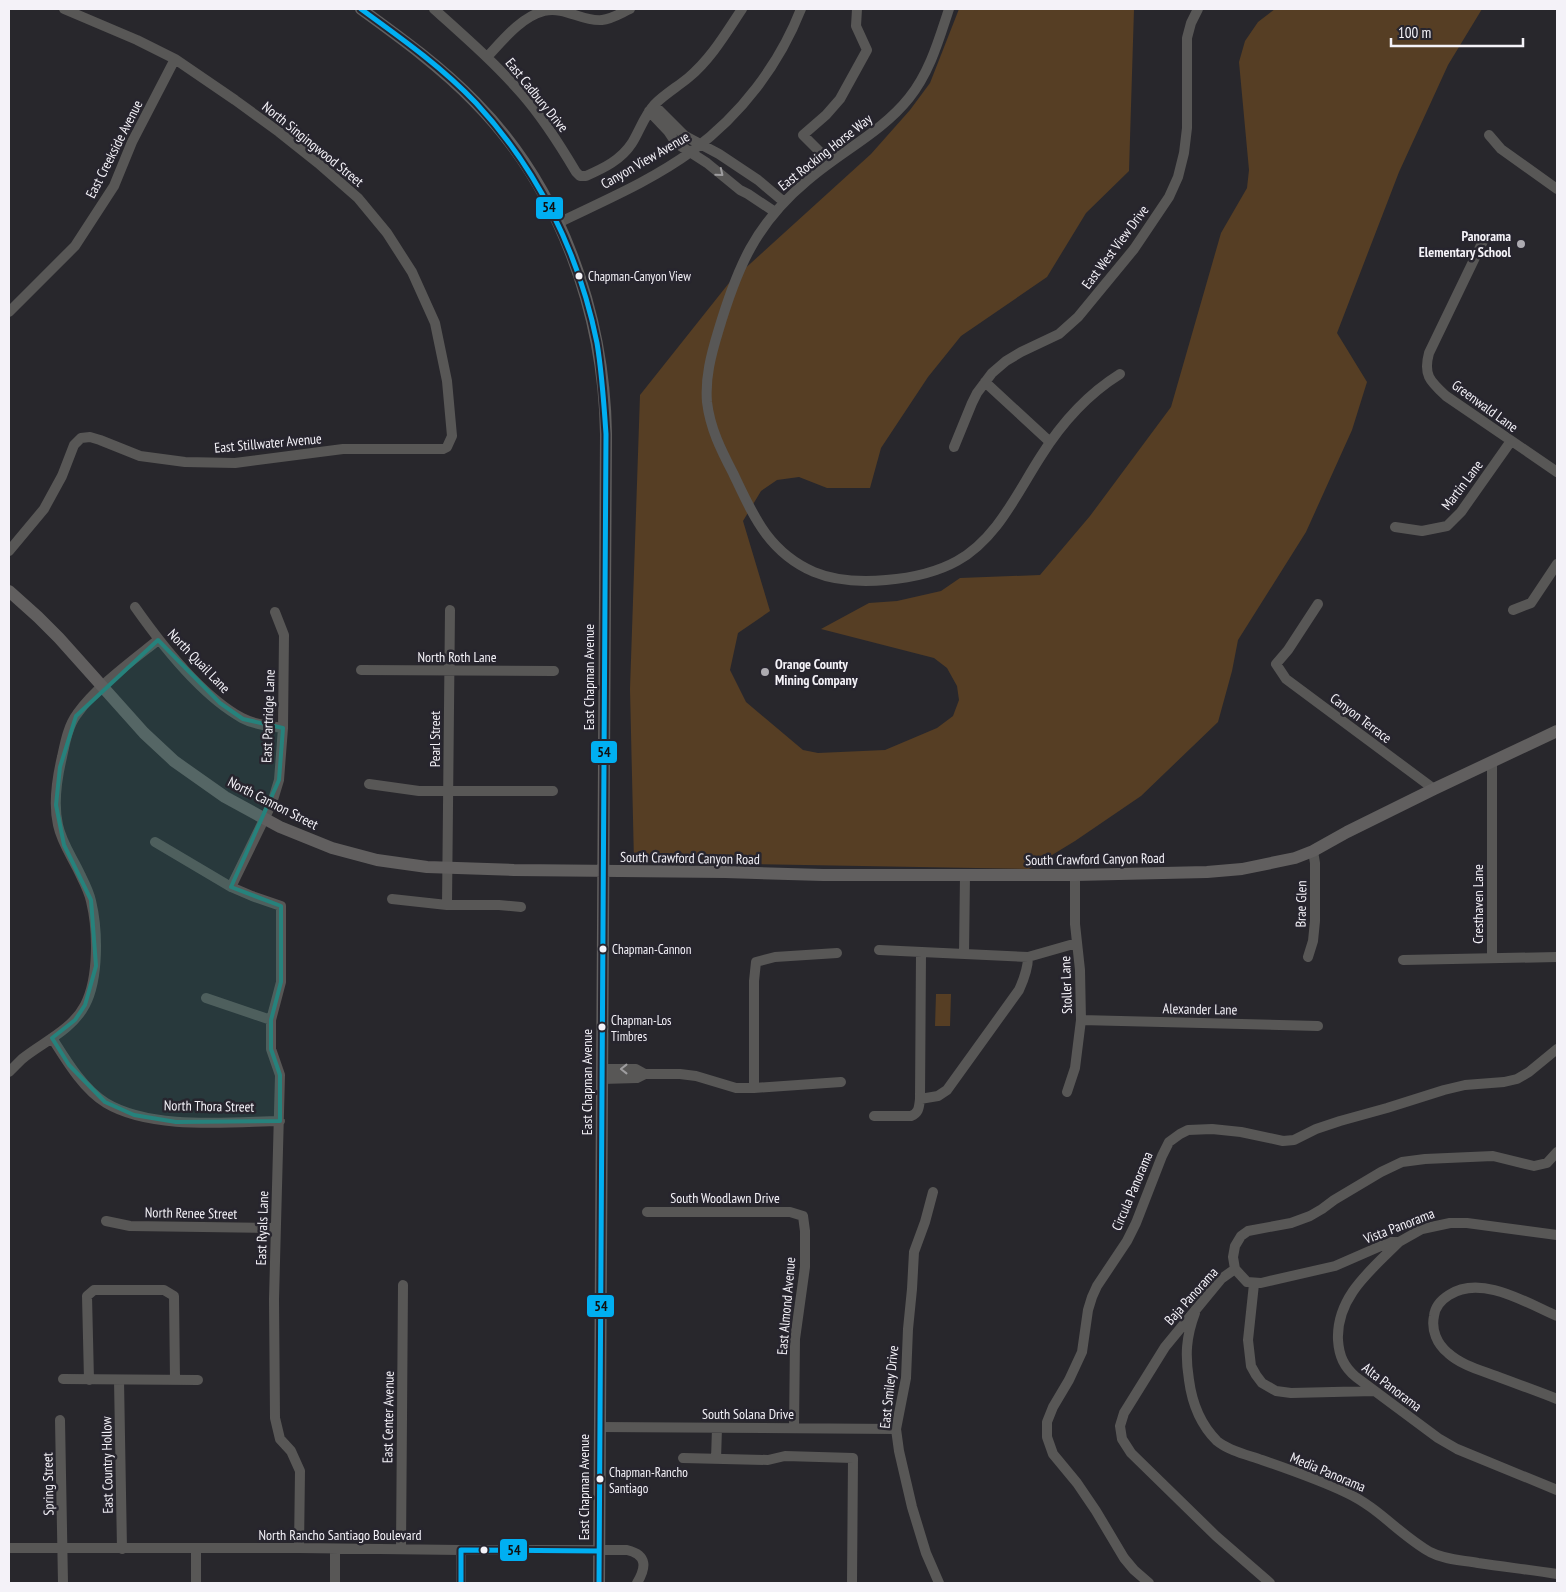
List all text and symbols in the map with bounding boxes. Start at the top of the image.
scale bar [1391,15,1524,47]
text: 100 m [1398,23,1431,42]
street label: East Cadbury Drive [502,54,573,136]
street label: East Creekside Avenue [82,97,147,201]
street label: North Singingwood Street [259,98,368,191]
street label: East Rocking Horse Way [774,109,876,194]
street label: Canyon View Avenue [598,127,693,193]
one-way arrow [714,167,723,176]
line badge: 54 [535,196,564,220]
text: 54 [542,198,556,216]
street label: East West View Drive [1078,201,1153,293]
place label: Panorama Elementary School [1419,227,1512,261]
marker: Panorama Elementary School [1515,238,1527,250]
place label: Chapman-Canyon View [588,268,691,285]
marker: Chapman-Canyon View [574,271,584,281]
street label: Greenwald Lane [1448,376,1522,436]
street label: East Stillwater Avenue [214,429,323,457]
street label: Martin Lane [1437,456,1487,514]
street label: East Chapman Avenue [580,624,598,730]
street label: North Quail Lane [164,625,234,697]
street label: North Roth Lane [417,648,497,666]
place label: Orange County Mining Company [775,655,858,689]
marker: Orange County Mining Company [759,666,771,678]
street label: East Partridge Lane [257,669,279,763]
street label: Canyon Terrace [1327,689,1396,747]
street label: Pearl Street [426,711,444,767]
line badge: 54 [590,740,618,764]
text: 54 [597,743,611,761]
street label: North Cannon Street [225,773,321,834]
street label: South Crawford Canyon Road [620,848,760,868]
street label: South Crawford Canyon Road [1025,849,1165,869]
street label: Cresthaven Lane [1469,864,1487,944]
street label: Brae Glen [1292,880,1310,928]
place label: Chapman-Cannon [612,941,692,958]
marker: Chapman-Cannon [598,944,608,954]
street label: Stoller Lane [1056,955,1076,1014]
street label: Alexander Lane [1162,999,1238,1019]
place label: Chapman-Los Timbres [611,1012,672,1045]
marker: Chapman-Los Timbres [597,1022,607,1032]
street label: East Chapman Avenue [578,1029,596,1135]
one-way arrow [620,1064,628,1074]
street label: North Thora Street [164,1096,254,1116]
street label: Circula Panorama [1107,1149,1157,1233]
street label: South Woodlawn Drive [670,1189,780,1207]
street label: East Ryals Lane [252,1190,272,1266]
street label: North Renee Street [145,1203,237,1223]
street label: Vista Panorama [1360,1204,1437,1248]
street label: East Almond Avenue [773,1256,799,1356]
street label: Baja Panorama [1160,1263,1222,1329]
line badge: 54 [586,1294,615,1318]
text: 54 [594,1297,608,1315]
street label: East Smiley Drive [876,1344,902,1429]
street label: Alta Panorama [1359,1359,1425,1415]
street label: East Center Avenue [378,1370,398,1463]
street label: South Solana Drive [702,1405,794,1423]
street label: East Country Hollow [97,1416,117,1514]
street label: East Chapman Avenue [575,1434,593,1540]
street label: Media Panorama [1288,1448,1368,1496]
street label: Spring Street [38,1452,58,1516]
place label: Chapman-Rancho Santiago [609,1464,688,1497]
marker: Chapman-Rancho Santiago [595,1474,605,1484]
street label: North Rancho Santiago Boulevard [258,1526,422,1544]
line badge: 54 [499,1538,528,1562]
text: 54 [507,1541,521,1559]
unlabelled marker [479,1545,489,1555]

